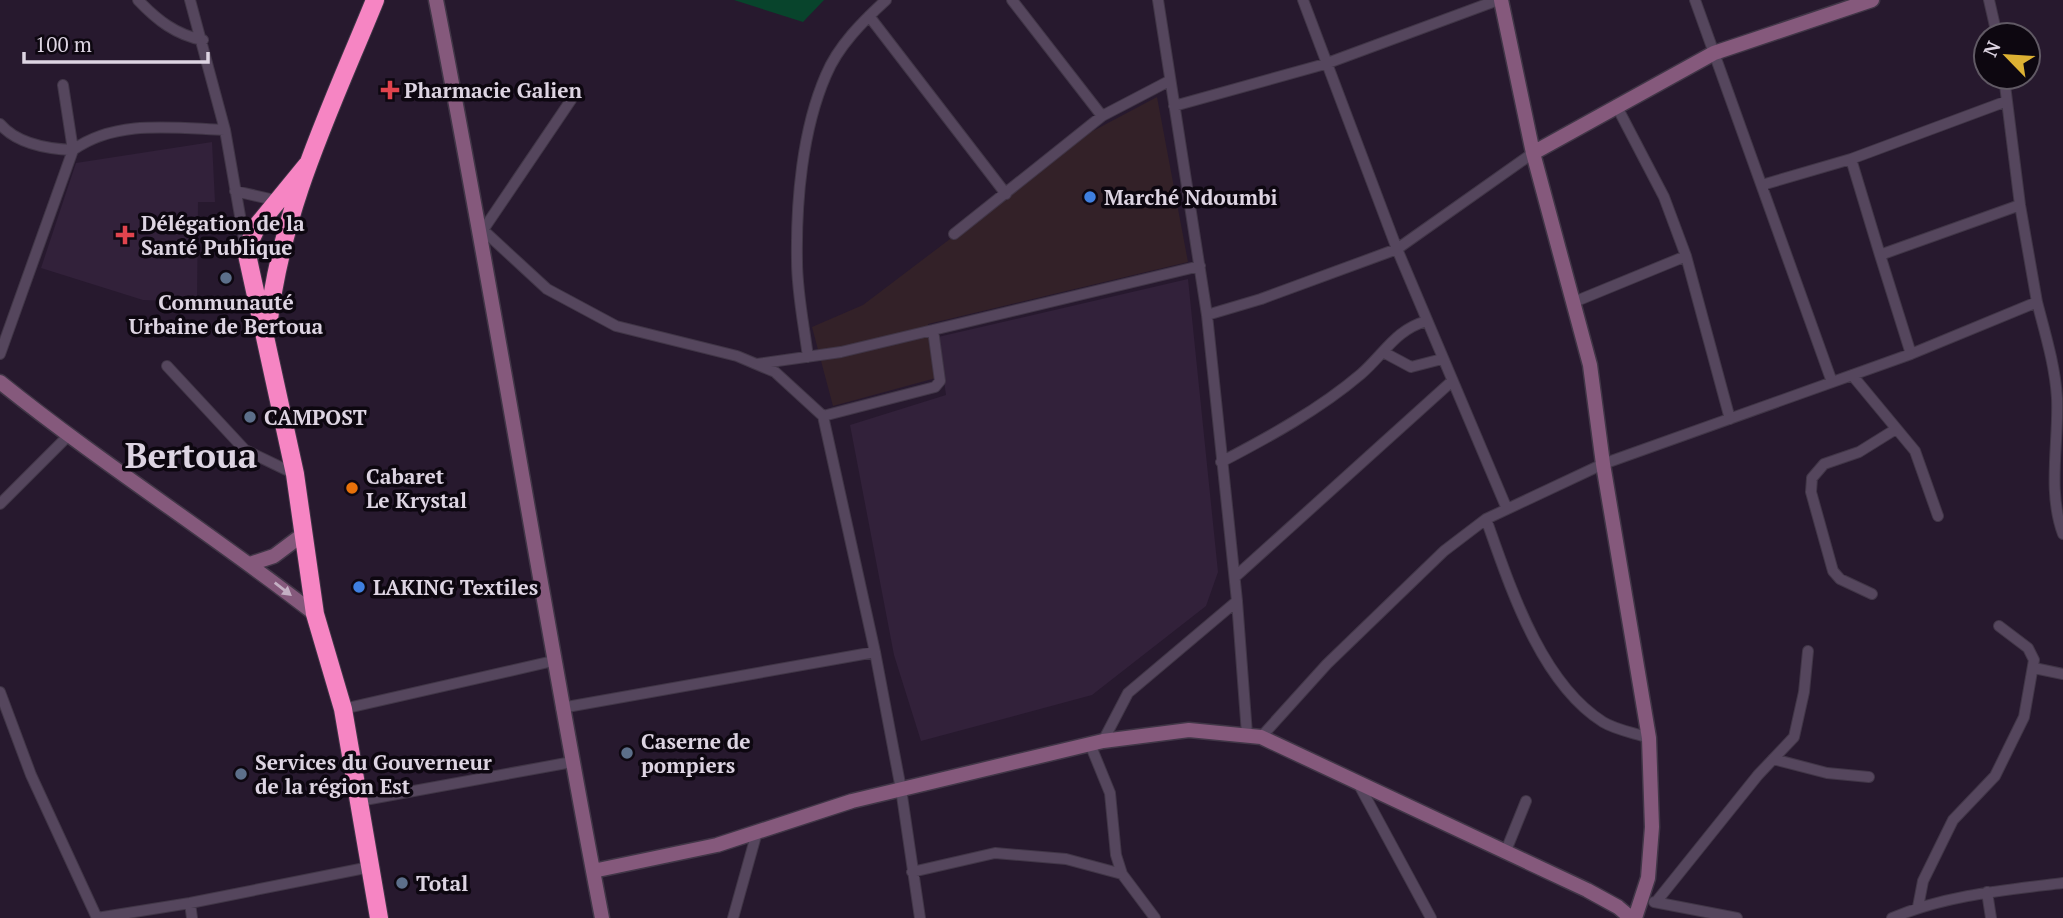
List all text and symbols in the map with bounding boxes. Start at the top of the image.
scale bar [24,21,208,65]
north arrow [1972,21,2042,91]
text: 100 m [35,30,92,58]
text: N [1977,36,2006,60]
place label: Pharmacie Galien [404,76,583,104]
marker: Pharmacie Galien [382,82,398,98]
place label: Marché Ndoumbi [1104,183,1278,211]
marker: Marché Ndoumbi [1082,189,1098,205]
place label: Délégation de la Santé Publique [141,209,305,261]
marker: Délégation de la Santé Publique [115,225,135,245]
marker: Communauté Urbaine de Bertoua [218,270,234,286]
place label: Communauté Urbaine de Bertoua [129,288,324,340]
place label: CAMPOST [264,403,367,431]
marker: CAMPOST [242,409,258,425]
district label: Bertoua [125,432,257,478]
place label: Cabaret Le Krystal [366,462,467,514]
marker: Cabaret Le Krystal [344,480,360,496]
place label: LAKING Textiles [373,573,538,601]
marker: LAKING Textiles [351,579,367,595]
one-way arrow [274,581,292,596]
place label: Caserne de pompiers [641,727,751,779]
marker: Caserne de pompiers [619,745,635,761]
place label: Services du Gouverneur de la région Est [255,748,492,800]
marker: Services du Gouverneur de la région Est [233,766,249,782]
place label: Total [416,869,468,897]
marker: Total [394,875,410,891]

